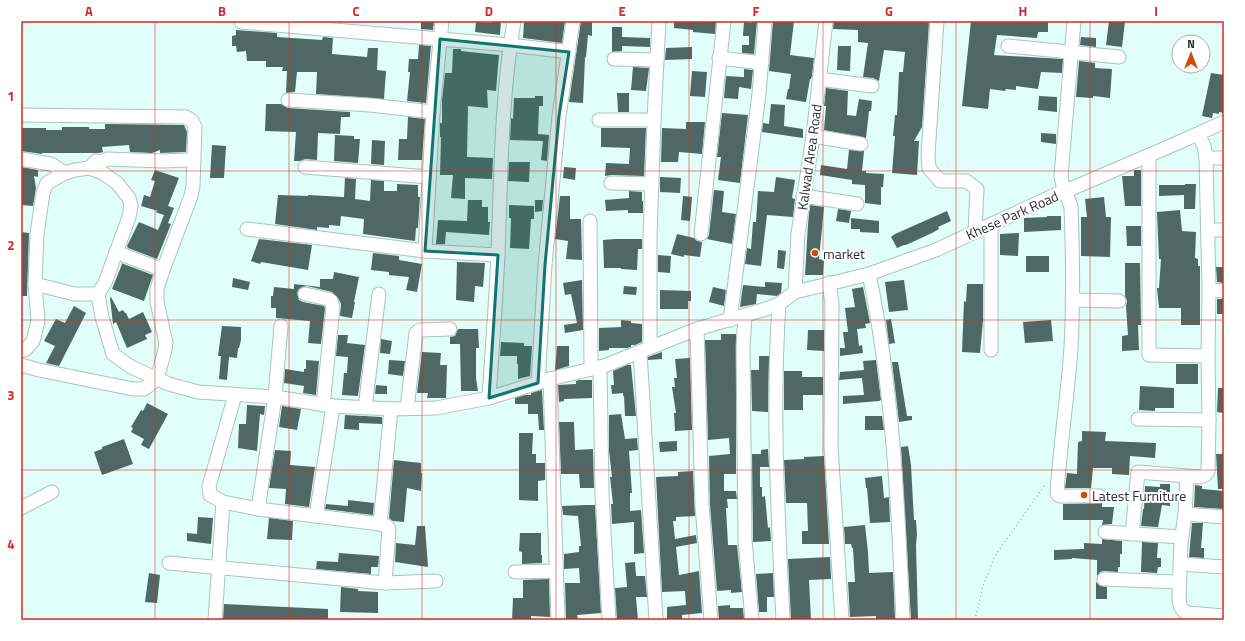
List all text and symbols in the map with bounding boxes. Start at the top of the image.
text: A [85,1,93,21]
text: B [218,1,226,21]
text: C [352,1,360,21]
text: D [485,1,493,21]
text: E [618,1,626,21]
text: F [753,1,760,21]
text: G [885,1,893,21]
text: H [1019,1,1027,21]
text: I [1154,1,1158,21]
north arrow [1171,34,1211,74]
text: N [1187,36,1195,52]
text: 1 [7,86,15,106]
street label: Kalwad Area Road [791,103,827,211]
street label: Khese Park Road [962,185,1062,245]
text: 2 [7,235,15,255]
place label: market [823,243,865,264]
marker: market [810,248,820,258]
text: 3 [7,385,15,405]
place label: Latest Furniture [1092,485,1186,506]
marker: Latest Furniture [1079,490,1089,500]
text: 4 [7,534,15,554]

